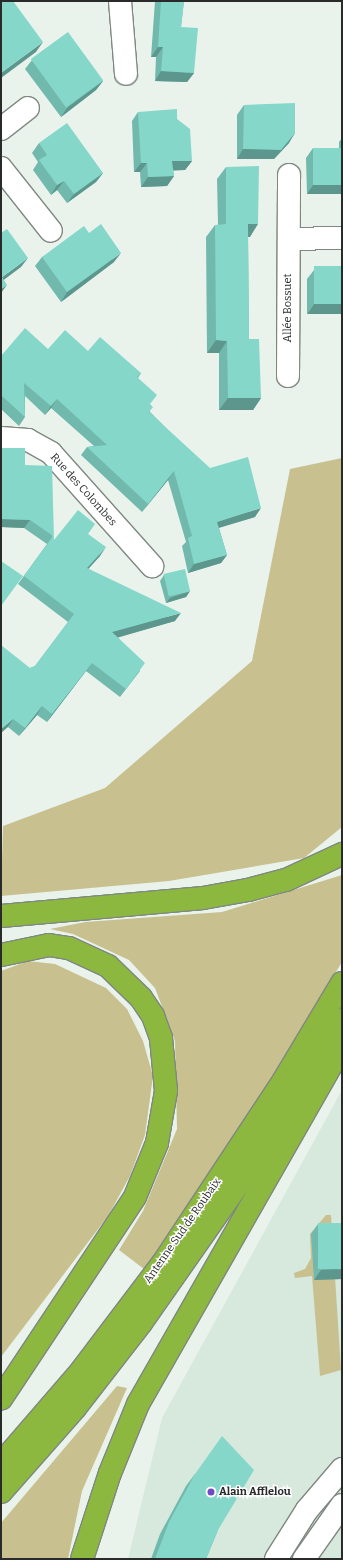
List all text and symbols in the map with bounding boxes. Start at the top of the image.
street label: Allée Bossuet [281,274,295,342]
street label: Rue des Colombes [47,451,119,529]
street label: Antenne Sud de Roubaix [142,1176,224,1286]
place label: Alain Afflelou [219,1485,291,1499]
marker: Alain Afflelou [206,1487,216,1497]

